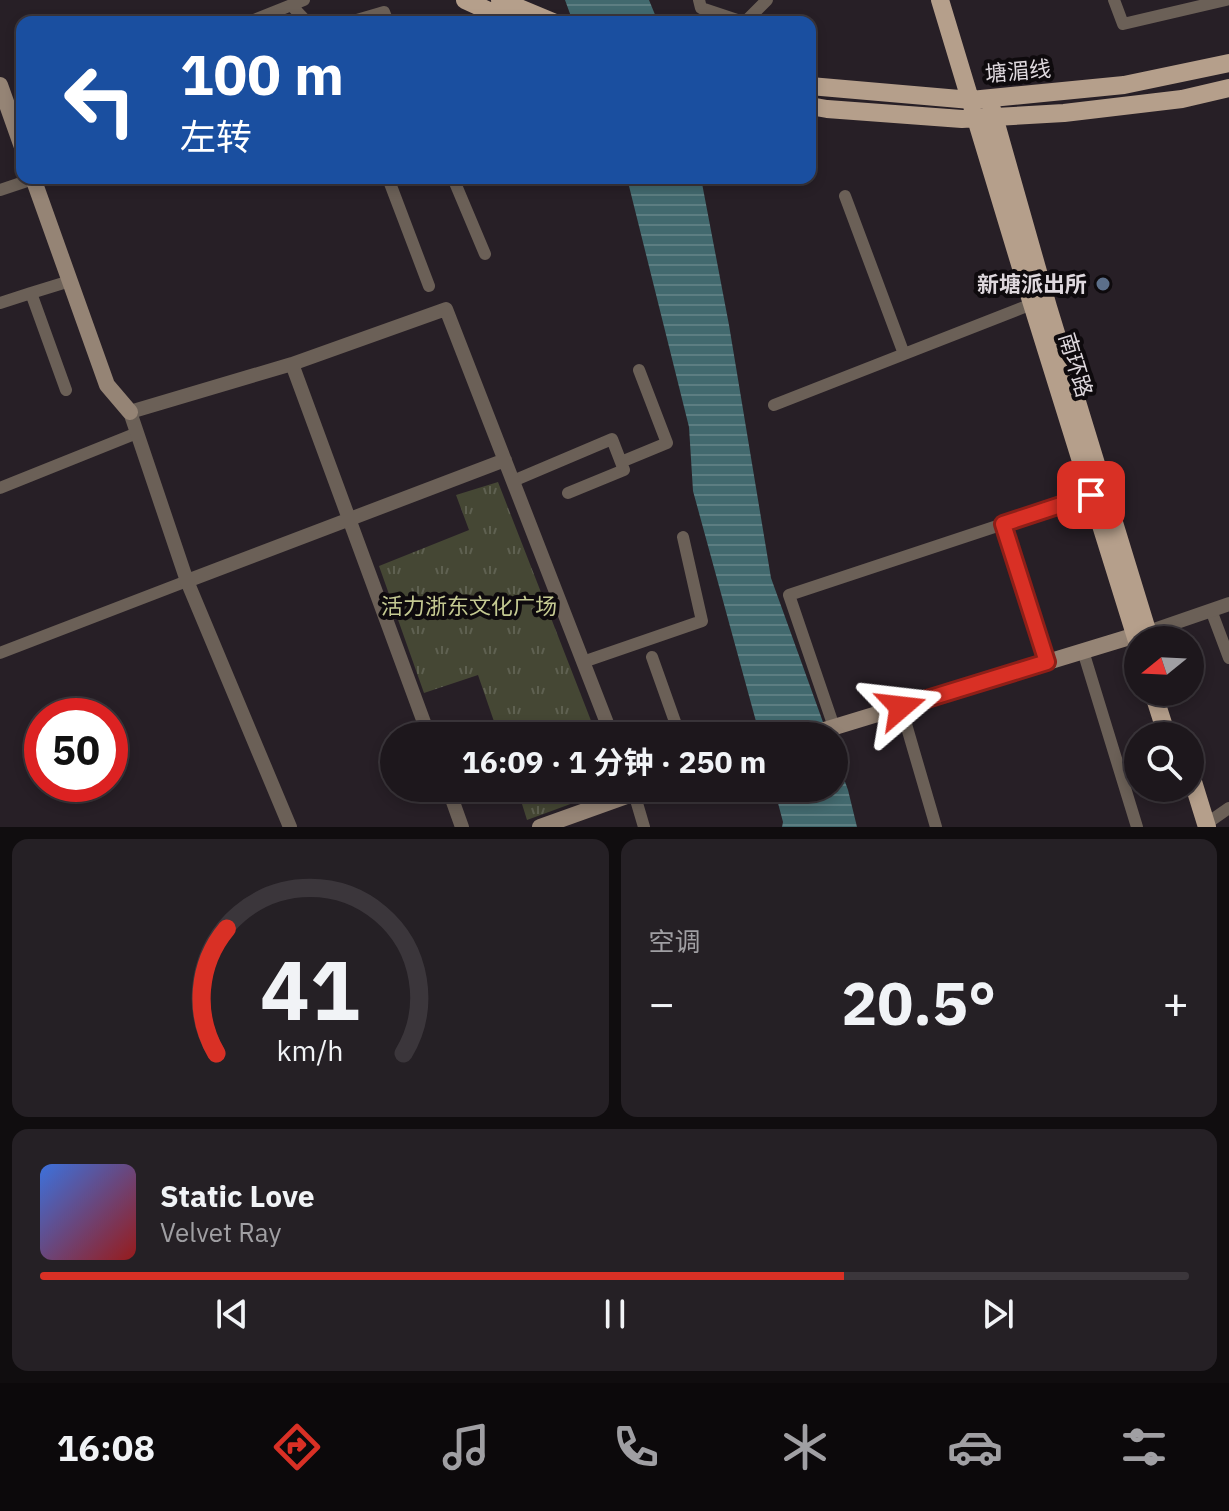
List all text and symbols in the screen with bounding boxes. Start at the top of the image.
text: 100 m [180,38,344,110]
icon: left [48,48,152,152]
street label: 塘湄线 [984,53,1052,88]
text: 左转 [180,113,252,160]
place label: 新塘派出所 [977,269,1087,298]
marker: 新塘派出所 [1094,275,1112,293]
street label: 南环路 [1053,329,1100,401]
pin [1057,461,1125,529]
icon: arrive [1069,473,1113,517]
park label: 活力浙东文化广场 [381,591,557,620]
north arrow [1124,626,1204,706]
map controls [1124,626,1204,802]
position arrow [859,665,943,749]
speed limit sign: 50 [24,698,128,802]
button: search [1124,722,1204,802]
text: 16:09 · 1 分钟 · 250 m [462,742,766,781]
text: 空调 [649,924,701,958]
text: 41 [260,935,360,1043]
text: 20.5° [841,963,996,1042]
text: − [649,974,675,1031]
text: + [1163,974,1189,1031]
text: km/h [277,1032,344,1069]
text: Static Love [160,1176,315,1215]
text: Velvet Ray [160,1215,281,1249]
icon: previous [210,1292,254,1336]
icon: pause [593,1292,637,1336]
icon: next [976,1292,1020,1336]
icon: directions [269,1419,325,1475]
icon: music [438,1419,494,1475]
icon: phone [608,1419,664,1475]
icon: climate [777,1419,833,1475]
icon: car [947,1419,1003,1475]
icon: filters [1116,1419,1172,1475]
text: 16:08 [57,1424,155,1471]

